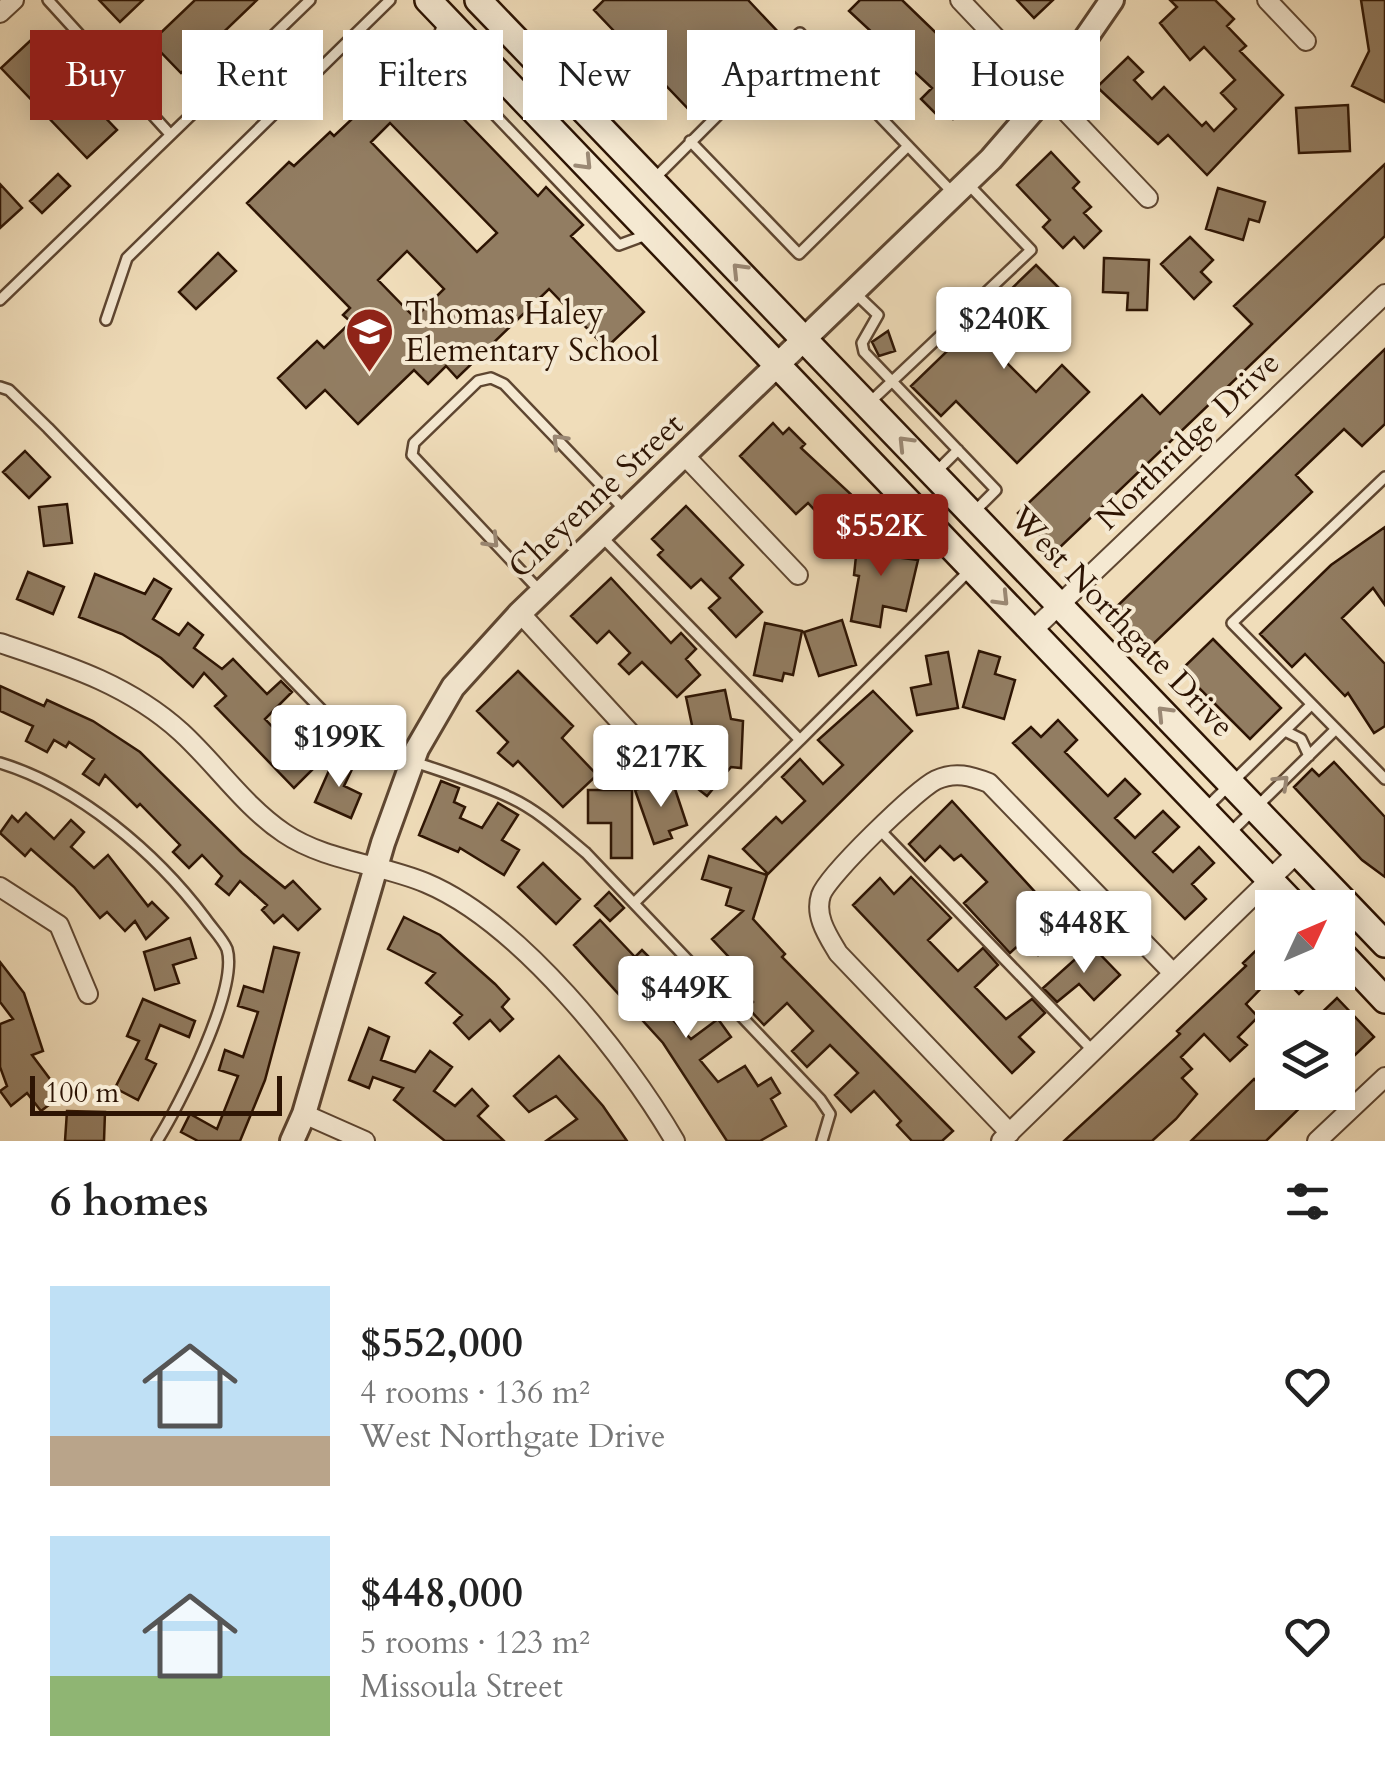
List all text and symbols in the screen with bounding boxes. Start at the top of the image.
chip: Buy [30,30,162,120]
chip: Rent [182,30,323,120]
chip: Filters [343,30,503,120]
chip: New [523,30,667,120]
chip: Apartment [687,30,915,120]
chip: House [935,30,1100,120]
one-way arrow [573,151,591,170]
one-way arrow [732,264,750,282]
pin: $240K [934,287,1074,372]
place label: Thomas Haley Elementary School [405,292,659,373]
text: $240K [958,297,1050,341]
school or university icon: Thomas Haley Elementary School [344,306,396,374]
street label: Northridge Drive [1086,342,1290,540]
street label: Cheyenne Street [499,403,693,589]
one-way arrow [553,435,571,453]
one-way arrow [899,436,917,454]
pin: $552K [811,494,951,579]
street label: West Northgate Drive [999,496,1244,747]
text: $552K [835,504,927,548]
one-way arrow [480,529,498,547]
one-way arrow [991,588,1009,606]
pin: $199K [269,705,409,790]
one-way arrow [1158,706,1176,725]
text: $199K [293,715,385,759]
pin: $217K [591,725,731,810]
text: $217K [615,735,707,779]
one-way arrow [1270,776,1289,794]
north arrow [1255,890,1355,990]
map controls [1255,890,1355,1110]
pin: $448K [1014,891,1154,976]
text: $448K [1038,901,1130,945]
pin: $449K [616,956,756,1041]
text: $449K [640,966,732,1010]
button: layers [1255,1010,1355,1110]
scale bar [30,1071,282,1116]
text: 100 m [45,1074,119,1112]
text: 6 homes [50,1173,208,1230]
icon: filters [1280,1174,1335,1229]
text: $552,000 [360,1314,523,1371]
icon: home [130,1326,250,1446]
icon: heart [1280,1359,1335,1414]
text: 4 rooms · 136 m² [360,1371,590,1415]
text: West Northgate Drive [360,1415,666,1459]
text: $448,000 [360,1564,523,1621]
icon: home [130,1576,250,1696]
icon: heart [1280,1609,1335,1664]
text: 5 rooms · 123 m² [360,1621,590,1665]
text: Missoula Street [360,1665,563,1709]

